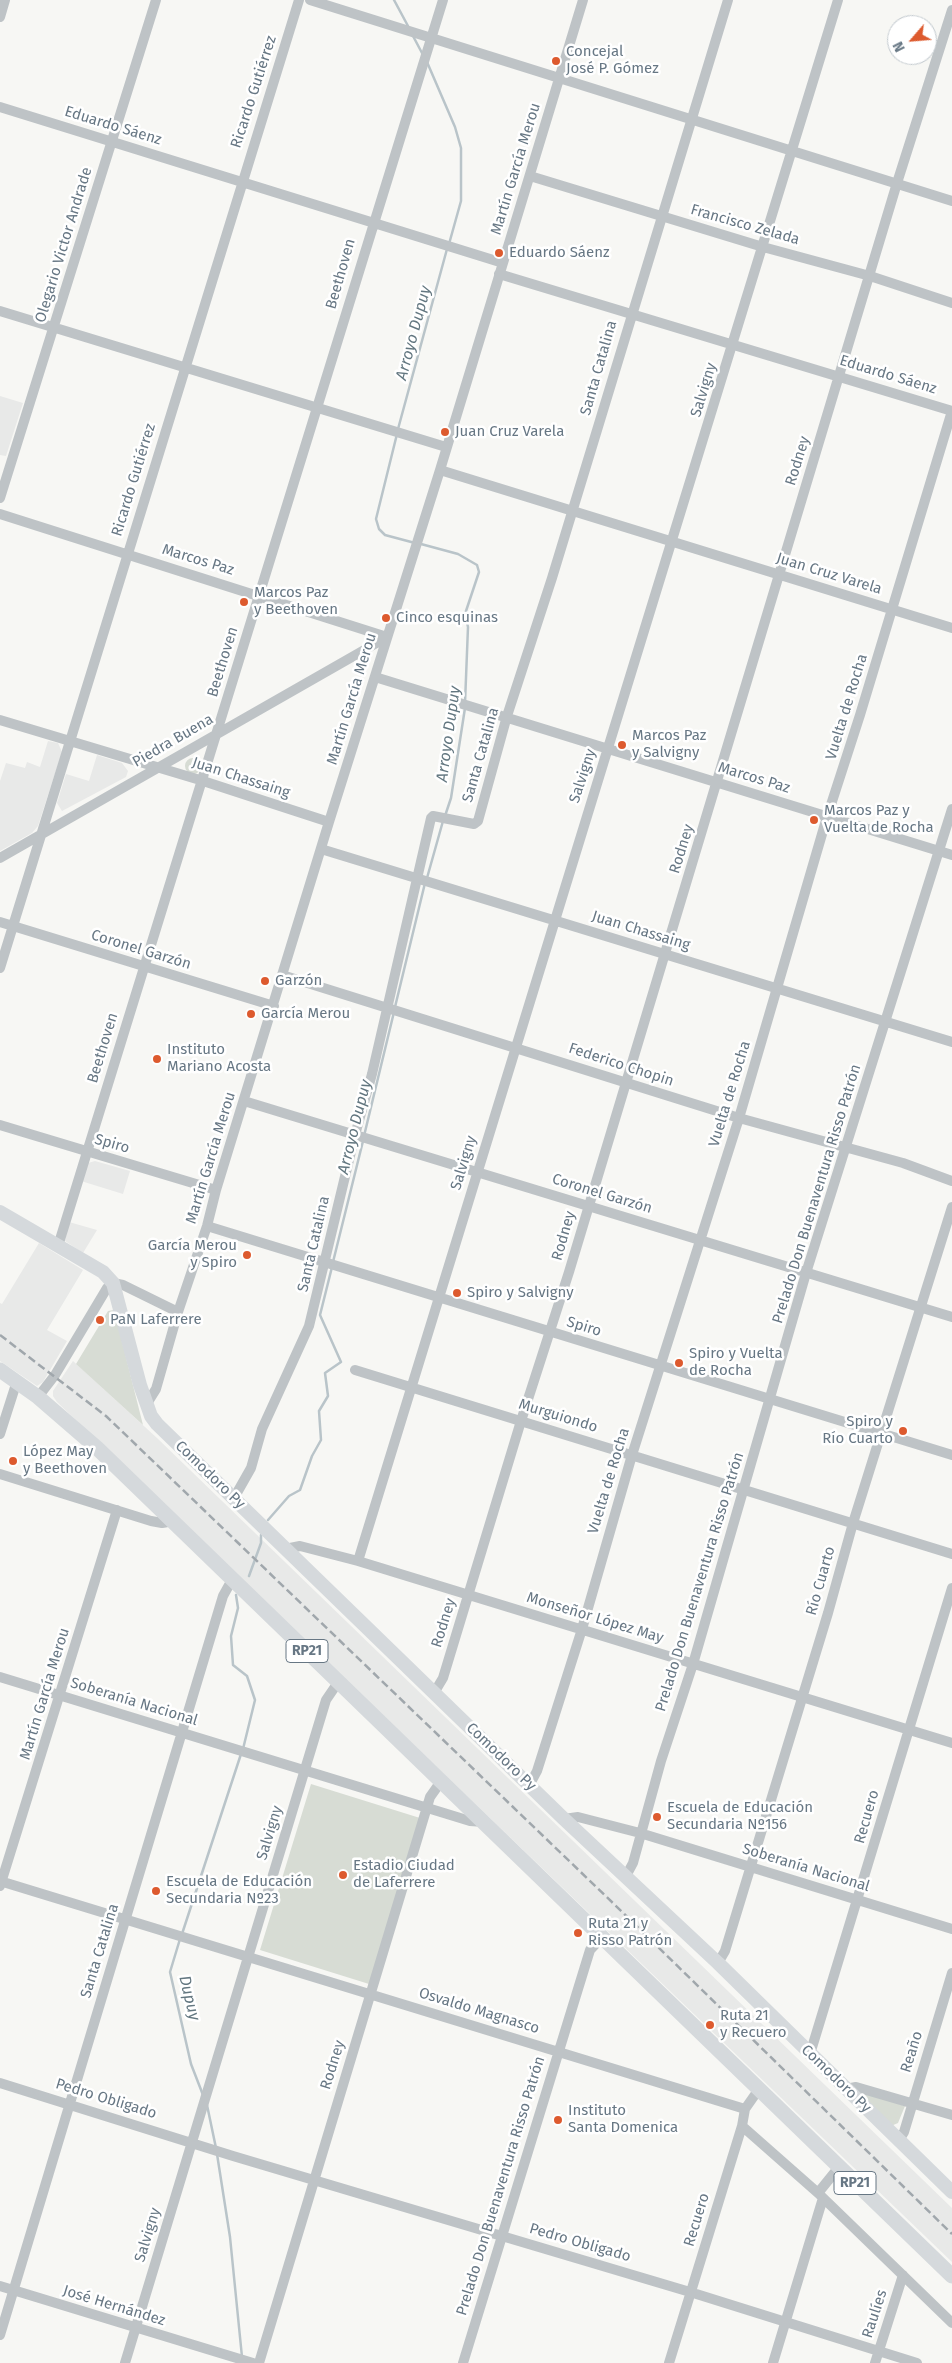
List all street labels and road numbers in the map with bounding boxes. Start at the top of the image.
street label: Ricardo Gutiérrez [227,33,281,151]
street label: Martín García Merou [487,101,545,237]
street label: Eduardo Sáenz [62,103,164,149]
street label: Olegario Victor Andrade [32,165,96,325]
street label: Francisco Zelada [689,201,801,249]
street label: Beethoven [322,237,360,311]
street label: Santa Catalina [577,318,621,418]
street label: Eduardo Sáenz [837,352,939,398]
street label: Salvigny [687,361,721,419]
street label: Ricardo Gutiérrez [108,421,160,539]
street label: Rodney [782,434,814,488]
street label: Marcos Paz [160,541,236,579]
street label: Juan Cruz Varela [774,549,884,599]
street label: Beethoven [204,625,242,699]
street label: Martín García Merou [323,631,381,767]
street label: Vuelta de Rocha [822,652,872,762]
street label: Santa Catalina [459,705,503,805]
street label: Piedra Buena [129,711,217,771]
street label: Salvigny [566,747,600,805]
street label: Juan Chassaing [190,754,292,802]
street label: Marcos Paz [716,759,792,797]
street label: Rodney [666,822,698,876]
street label: Juan Chassaing [590,907,692,955]
street label: Coronel Garzón [89,926,193,974]
street label: Beethoven [84,1011,122,1085]
street label: Vuelta de Rocha [705,1039,755,1149]
street label: Federico Chopin [566,1040,676,1090]
street label: Prelado Don Buenaventura Risso Patrón [769,1062,865,1326]
street label: Martín García Merou [182,1090,240,1226]
street label: Spiro [92,1130,132,1158]
street label: Salvigny [447,1134,481,1192]
street label: Coronel Garzón [550,1170,654,1218]
street label: Santa Catalina [294,1194,334,1294]
street label: Rodney [548,1209,580,1263]
street label: Spiro [564,1313,604,1341]
street label: Murguiondo [516,1395,600,1437]
street label: Vuelta de Rocha [584,1426,634,1536]
street label: Comodoro Py [171,1437,249,1513]
street label: Prelado Don Buenaventura Risso Patrón [652,1450,748,1714]
street label: Río Cuarto [803,1544,839,1618]
street label: Monseñor López May [524,1589,666,1647]
street label: Rodney [428,1596,460,1650]
street label: Martín García Merou [16,1626,74,1762]
road number: RP21 [286,1640,328,1662]
street label: Soberanía Nacional [68,1674,200,1730]
street label: Comodoro Py [462,1719,540,1795]
street label: Recuero [851,1788,883,1846]
street label: Salvigny [253,1804,287,1862]
street label: Soberanía Nacional [740,1840,872,1896]
street label: Santa Catalina [77,1902,123,2000]
street label: Osvaldo Magnasco [416,1984,542,2038]
street label: Reaño [897,2029,927,2075]
street label: Rodney [317,2038,349,2092]
street label: Comodoro Py [797,2041,875,2117]
street label: Prelado Don Buenaventura Risso Patrón [453,2054,549,2318]
street label: Pedro Obligado [53,2075,159,2123]
road number: RP21 [834,2172,876,2194]
street label: Recuero [680,2191,714,2249]
street label: Salvigny [131,2206,165,2264]
street label: Pedro Obligado [527,2220,633,2266]
street label: José Hernández [61,2282,167,2330]
street label: Raulíes [859,2288,891,2340]

